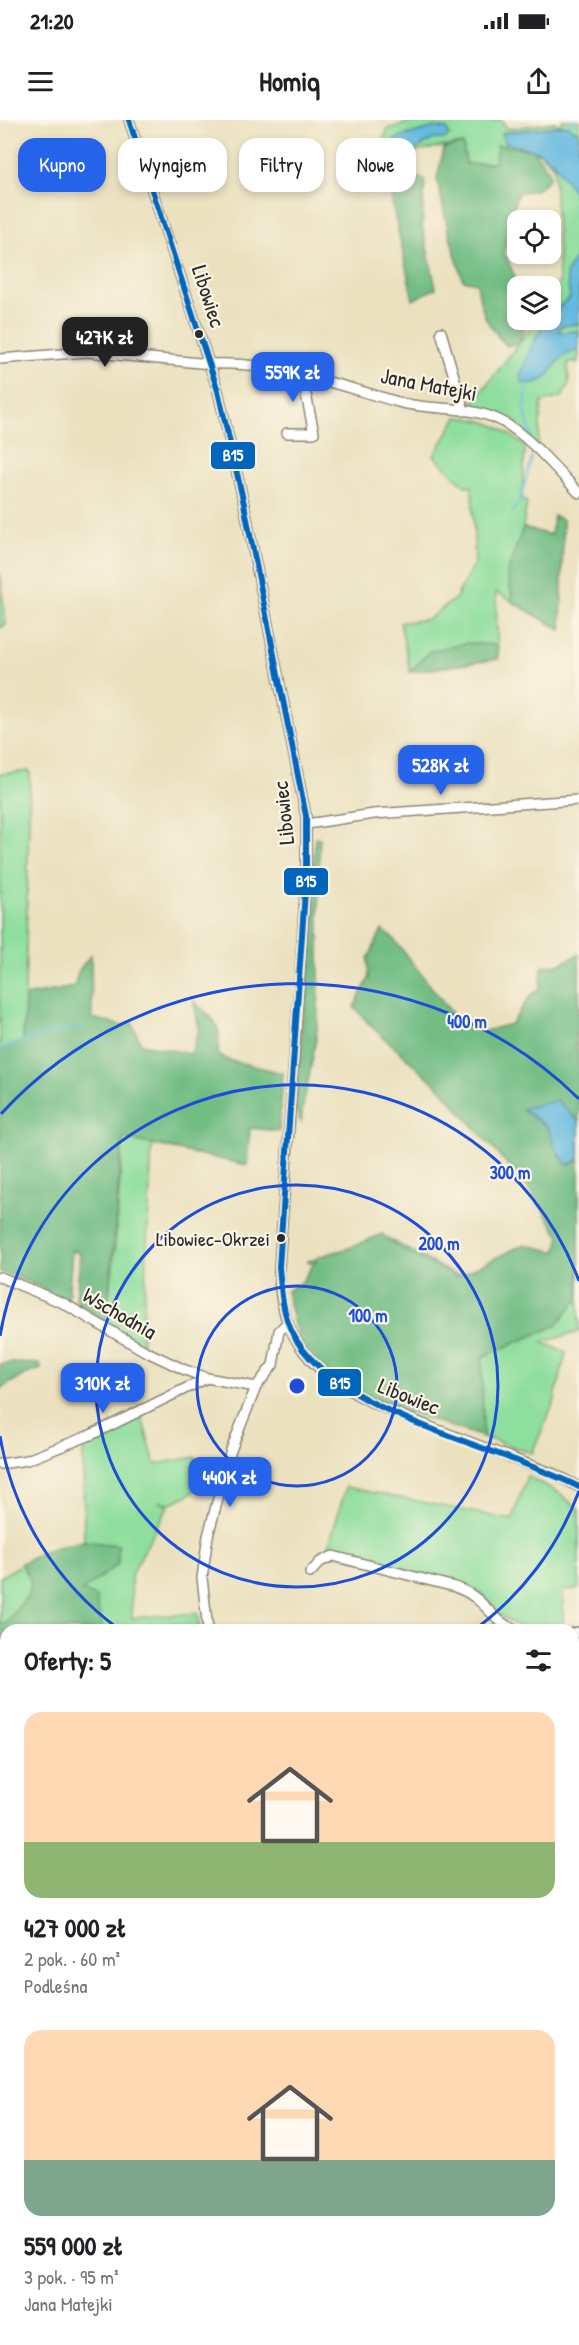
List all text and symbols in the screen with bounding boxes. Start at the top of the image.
text: 21:20 [30,6,74,36]
text: Homiq [259,63,320,99]
icon: menu [24,65,57,98]
icon: share [522,65,555,98]
chip: Kupno [18,138,106,192]
chip: Wynajem [118,138,227,192]
chip: Filtry [239,138,324,192]
chip: Nowe [336,138,416,192]
map controls [507,210,561,330]
button: locate [507,210,561,264]
street label: Libowiec [185,261,233,331]
button: layers [507,276,561,330]
pin: 427K zł [50,317,160,368]
text: 427K zł [76,323,134,350]
unlabelled marker [193,328,205,340]
pin: 559K zł [238,352,348,403]
text: 559K zł [265,358,321,385]
street label: Jana Matejki [378,360,480,408]
line badge: B15 [210,441,256,470]
text: B15 [223,444,244,466]
pin: 528K zł [386,745,496,796]
text: 528K zł [412,751,470,778]
street label: Libowiec [265,779,301,846]
line badge: B15 [283,867,329,896]
text: B15 [296,870,317,892]
text: 400 m [447,1009,487,1034]
text: 300 m [490,1160,530,1185]
place label: Libowiec-Okrzei [156,1225,270,1252]
text: 200 m [419,1231,459,1256]
marker: Libowiec-Okrzei [275,1232,287,1244]
street label: Wschodnia [78,1280,163,1346]
text: 100 m [348,1303,388,1328]
pin: 310K zł [48,1363,158,1414]
line badge: B15 [317,1368,362,1397]
text: 310K zł [75,1369,131,1396]
street label: Libowiec [374,1370,444,1422]
text: B15 [330,1372,351,1394]
centre of rings [287,1376,307,1396]
pin: 440K zł [175,1457,285,1508]
text: 440K zł [202,1463,258,1490]
text: Oferty: 5 [24,1643,111,1678]
icon: filters [522,1644,555,1677]
icon: home [236,1751,344,1859]
text: 427 000 zł [24,1910,127,1945]
text: 2 pok. · 60 m² [24,1945,120,1972]
text: Podleśna [24,1972,87,1999]
icon: home [236,2069,344,2177]
text: 559 000 zł [24,2228,123,2263]
text: 3 pok. · 95 m² [24,2263,119,2290]
text: Jana Matejki [24,2290,113,2317]

